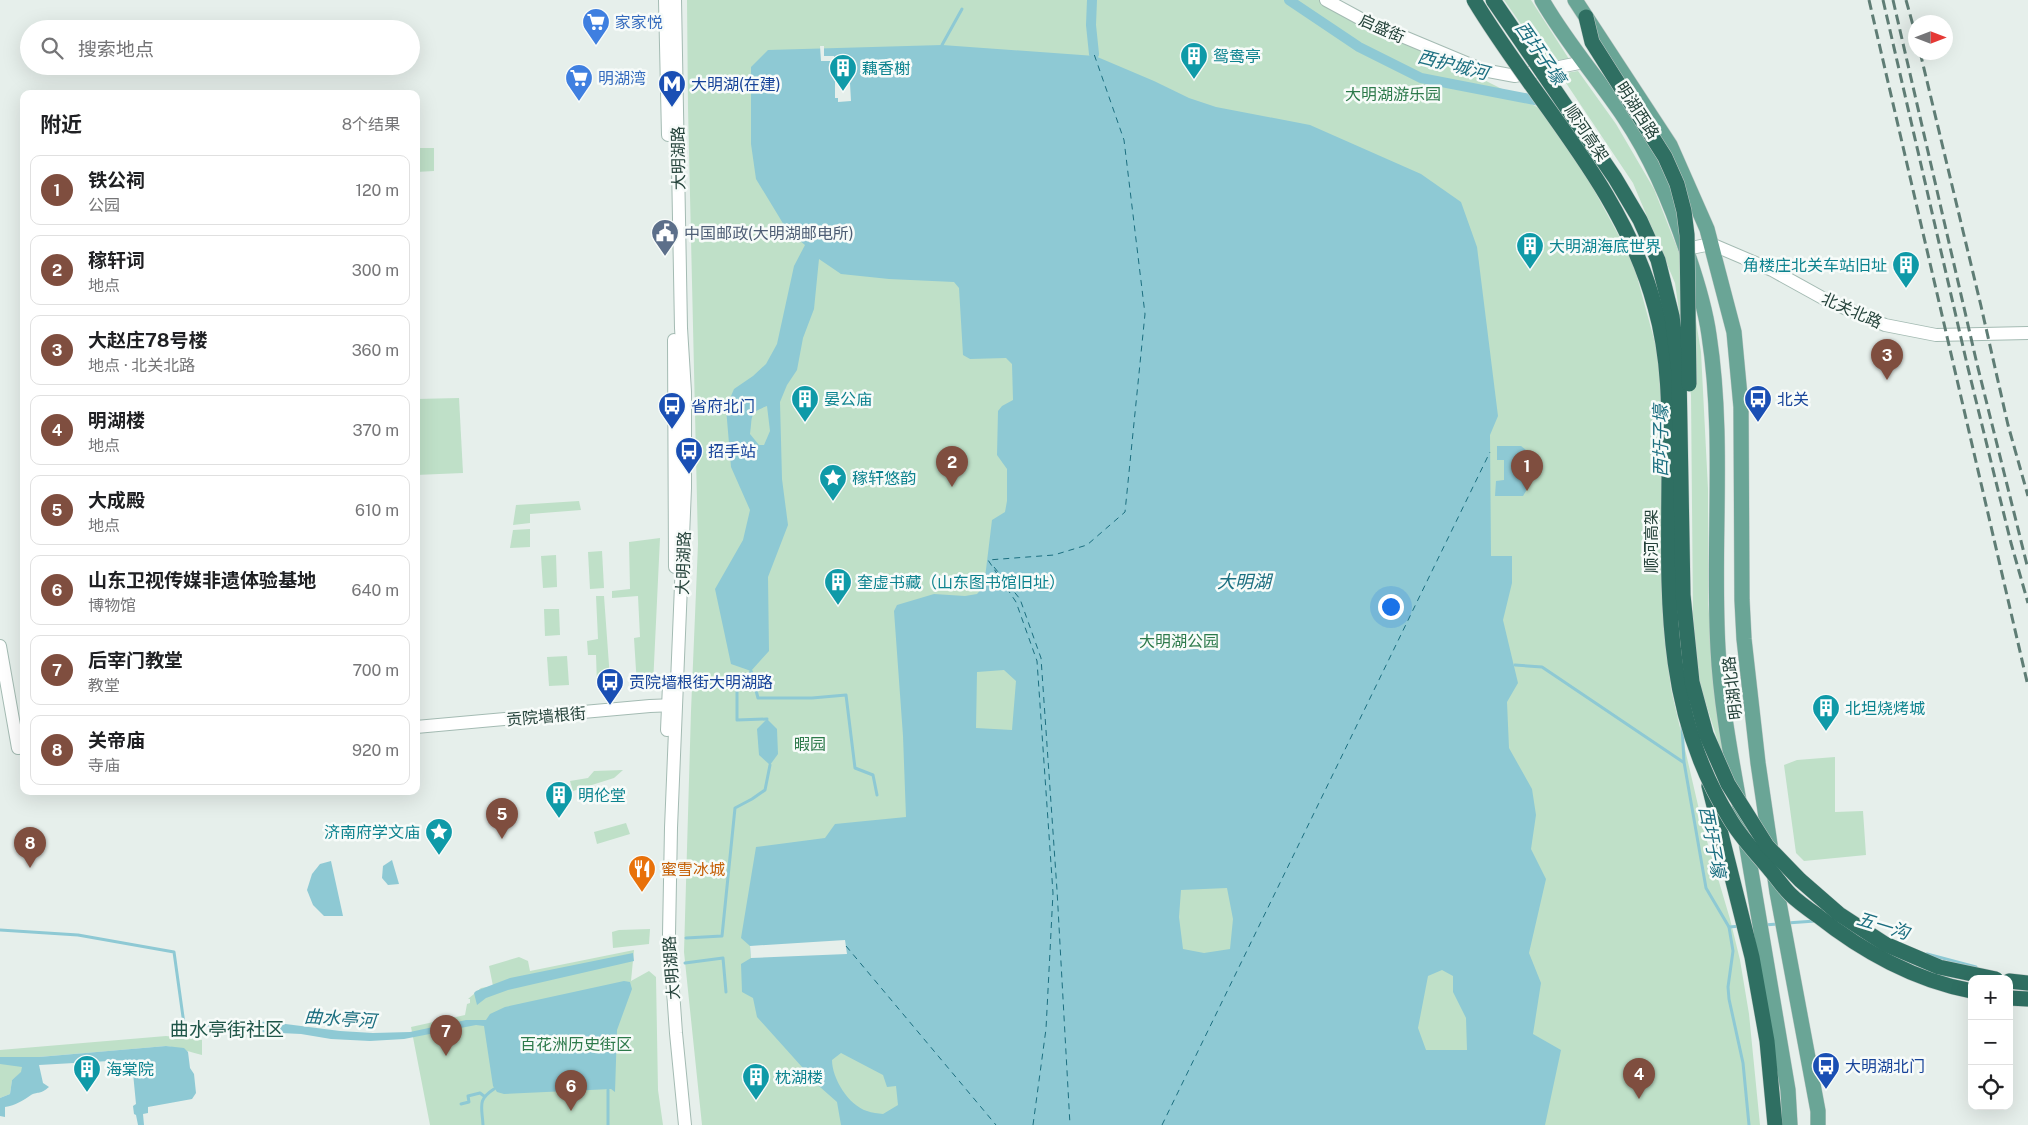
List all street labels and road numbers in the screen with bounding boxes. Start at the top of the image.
street label: 启盛街 [1356,10,1408,47]
street label: 明湖西路 [1612,78,1663,142]
street label: 顺河高架 [1561,101,1612,165]
street label: 大明湖路 [668,126,689,190]
street label: 北关北路 [1819,289,1885,332]
street label: 顺河高架 [1642,509,1661,573]
street label: 大明湖路 [673,531,694,595]
street label: 明湖北路 [1719,655,1746,721]
street label: 贡院墙根街 [505,704,587,729]
street label: 大明湖路 [660,935,683,1001]

